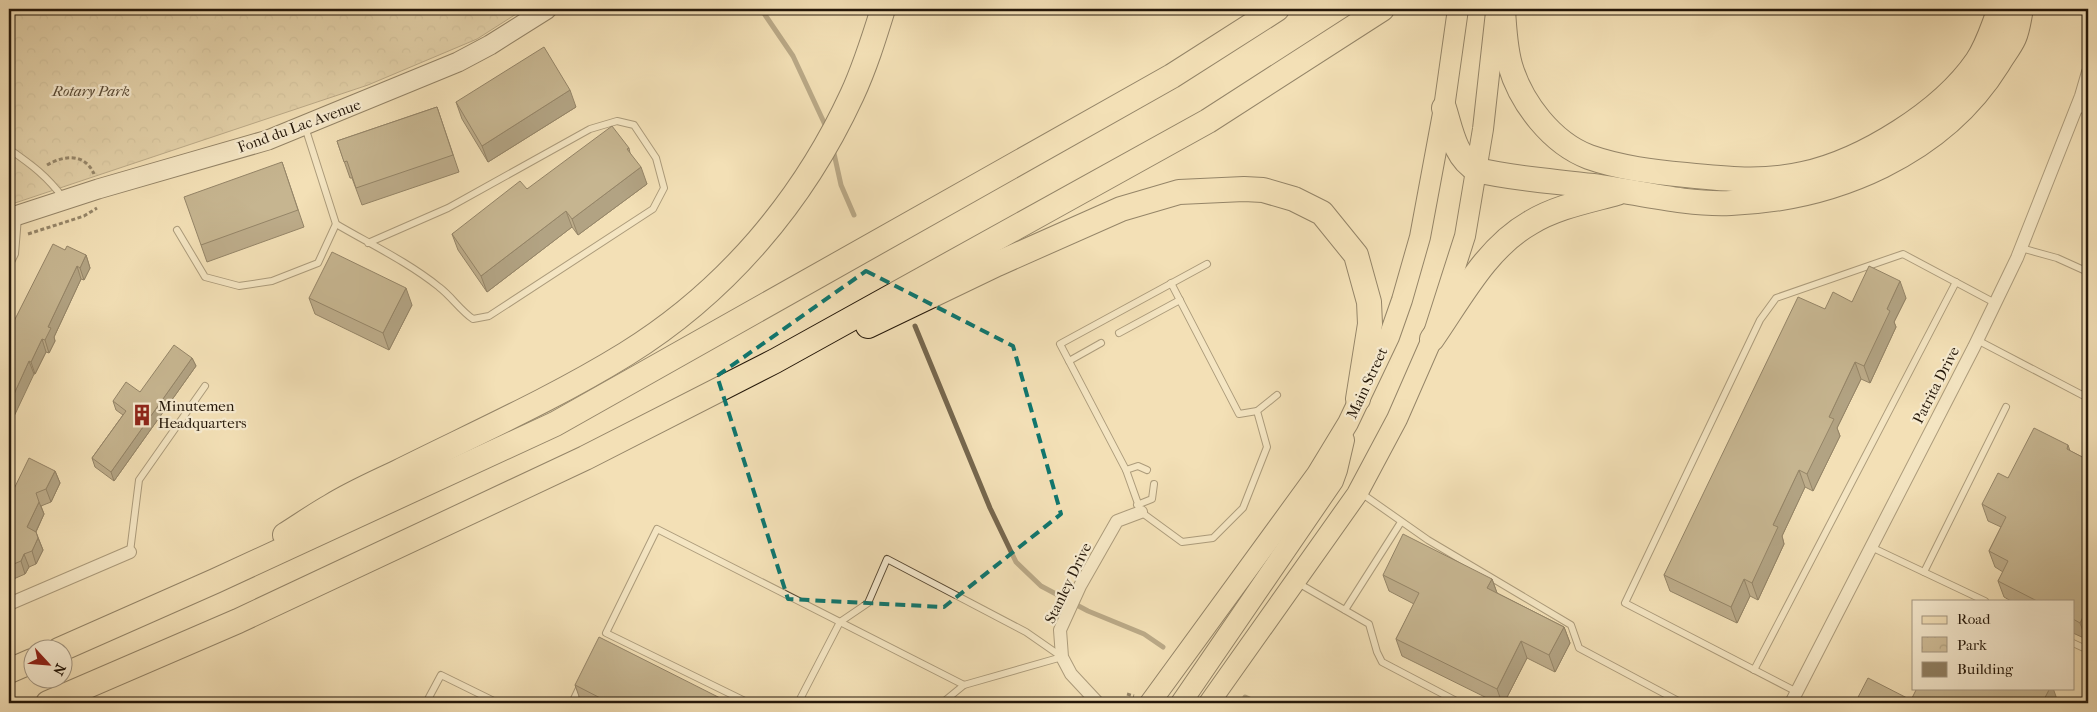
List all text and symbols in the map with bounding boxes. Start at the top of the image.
park label: Rotary Park [51,82,130,100]
street label: Fond du Lac Avenue [235,95,364,157]
street label: Patrita Drive [1909,343,1963,427]
street label: Main Street [1343,344,1392,422]
place label: Minutemen Headquarters [158,397,247,432]
building icon: Minutemen Headquarters [129,402,155,428]
street label: Stanley Drive [1041,539,1096,626]
legend [1912,600,2074,690]
text: Road [1957,610,1991,628]
text: Park [1957,636,1987,654]
north arrow [22,640,72,690]
text: Building [1957,660,2014,678]
text: N [49,661,69,678]

